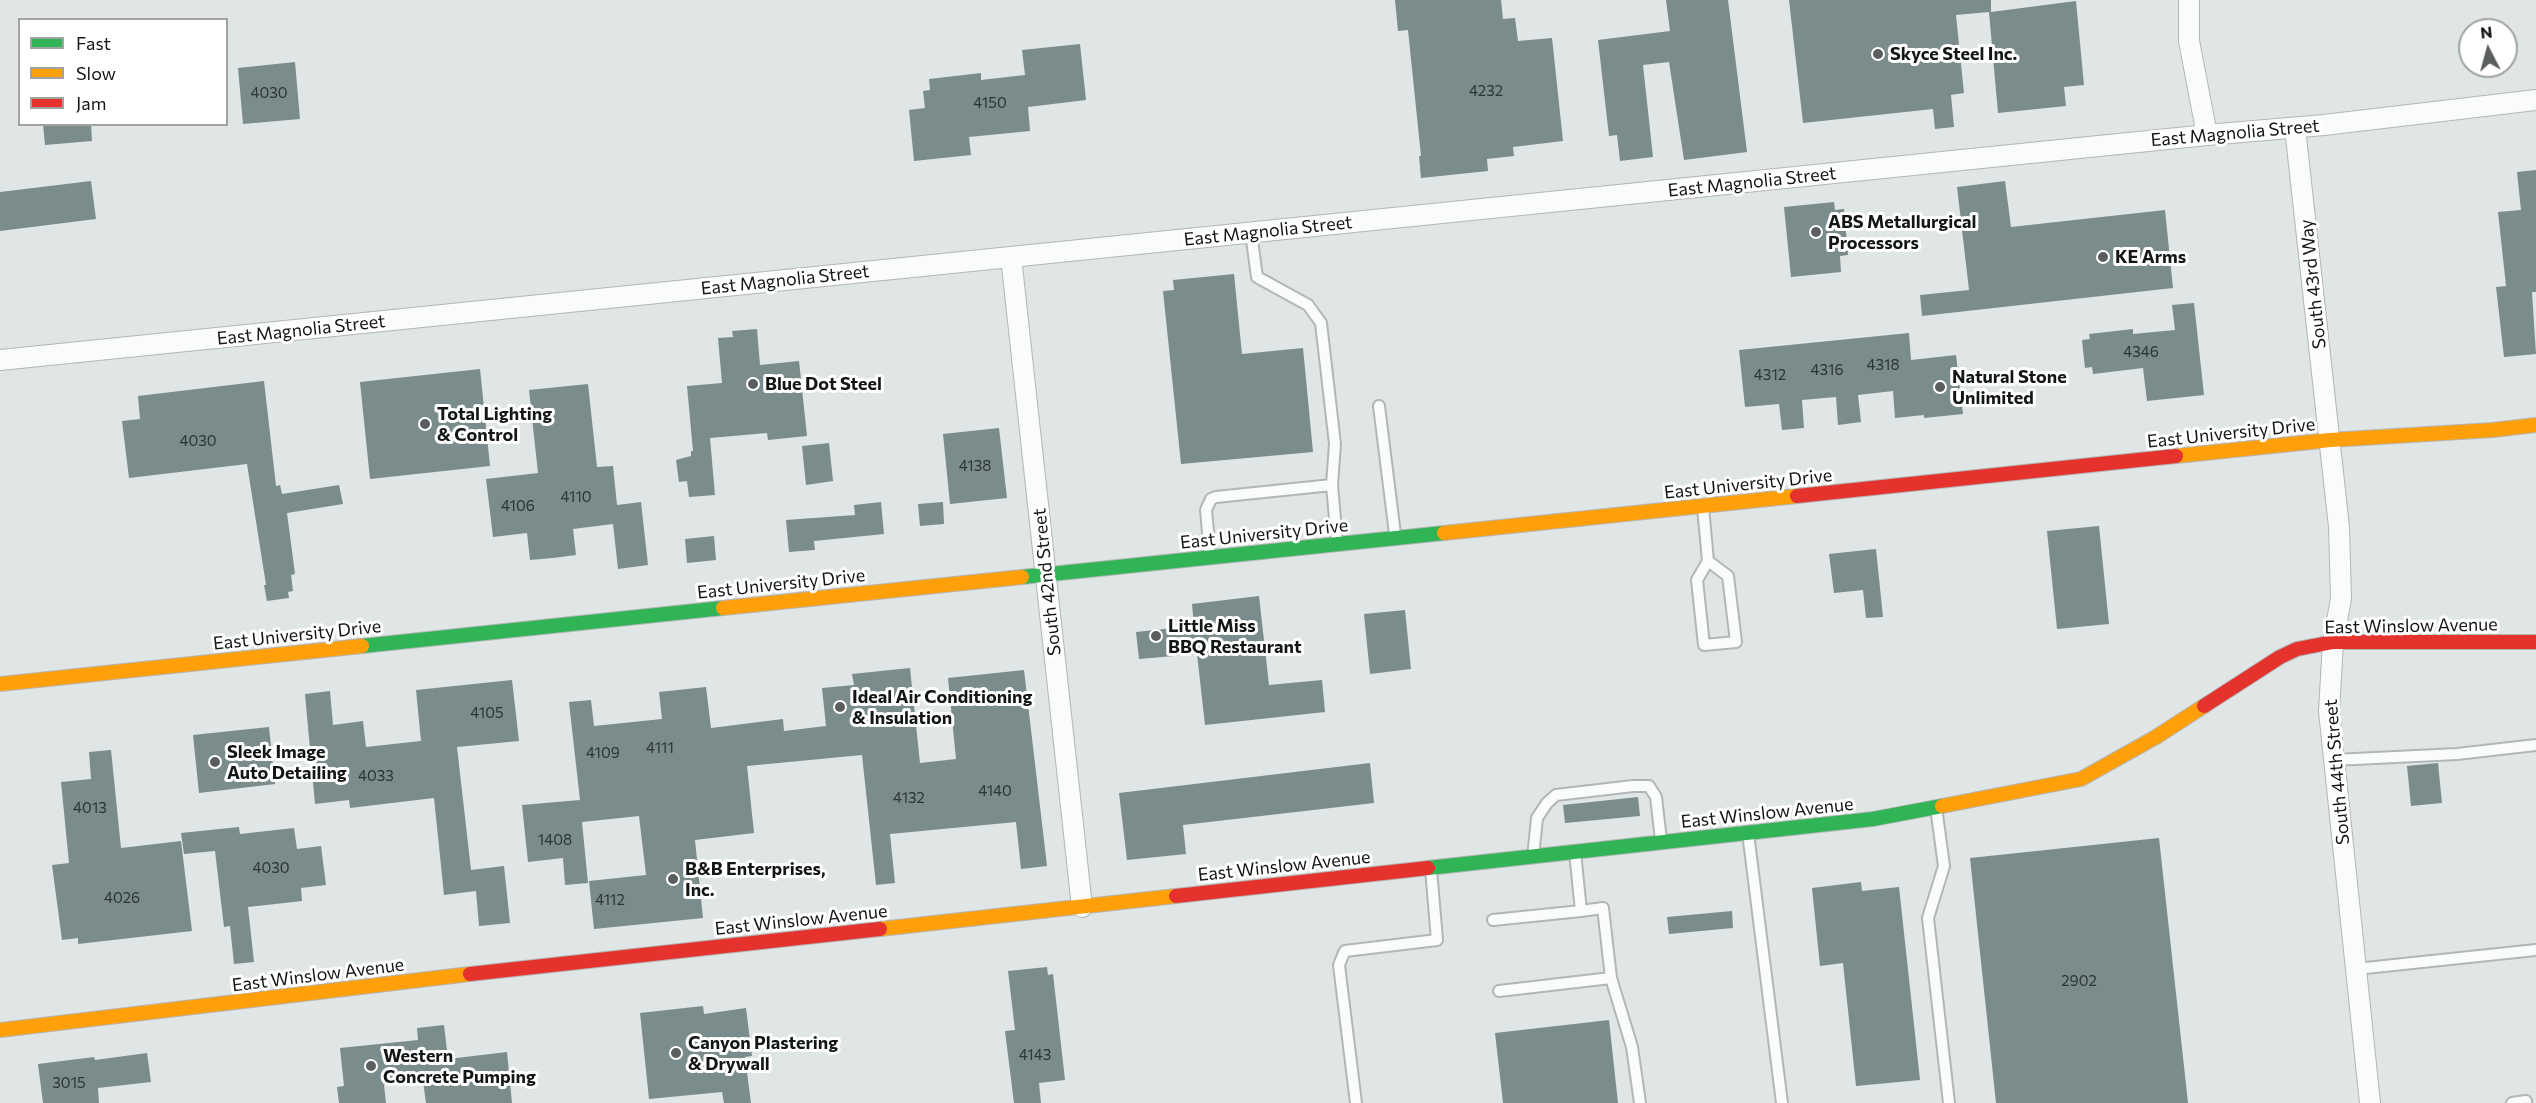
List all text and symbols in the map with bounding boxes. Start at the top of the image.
legend [18,18,228,126]
north arrow [2458,18,2518,78]
text: N [2479,22,2493,42]
text: Fast [76,32,111,54]
place label: Skyce Steel Inc. [1890,43,2017,65]
marker: Skyce Steel Inc. [1871,47,1885,61]
text: Slow [76,62,116,84]
house number: 4232 [1469,82,1503,100]
house number: 4030 [250,84,288,102]
text: Jam [76,92,106,114]
house number: 4150 [973,94,1007,112]
street label: East Magnolia Street [2150,115,2320,151]
street label: East Magnolia Street [1667,162,1837,202]
street label: East Magnolia Street [1183,211,1353,251]
place label: ABS Metallurgical Processors [1828,211,1976,254]
street label: South 43rd Way [2295,218,2331,350]
marker: ABS Metallurgical Processors [1809,225,1823,239]
place label: KE Arms [2115,246,2186,268]
marker: KE Arms [2096,250,2110,264]
street label: East Magnolia Street [700,260,870,300]
street label: East Magnolia Street [216,310,386,350]
house number: 4346 [2123,343,2159,361]
house number: 4318 [1866,356,1900,374]
house number: 4316 [1810,361,1844,379]
house number: 4312 [1754,366,1786,384]
place label: Natural Stone Unlimited [1952,366,2067,409]
place label: Blue Dot Steel [765,373,882,395]
marker: Blue Dot Steel [746,377,760,391]
marker: Natural Stone Unlimited [1933,380,1947,394]
place label: Total Lighting & Control [437,403,552,446]
street label: East University Drive [2146,413,2316,453]
marker: Total Lighting & Control [418,417,432,431]
house number: 4030 [179,432,217,450]
house number: 4138 [959,457,991,475]
street label: East University Drive [1663,464,1833,504]
house number: 4110 [560,488,592,506]
house number: 4106 [501,497,535,515]
street label: South 42nd Street [1029,507,1065,657]
street label: East University Drive [1179,514,1349,554]
street label: East University Drive [696,564,866,604]
street label: East Winslow Avenue [2324,614,2498,638]
street label: East University Drive [212,615,382,655]
place label: Little Miss BBQ Restaurant [1168,615,1302,658]
marker: Little Miss BBQ Restaurant [1149,629,1163,643]
place label: Ideal Air Conditioning & Insulation [852,686,1032,728]
street label: South 44th Street [2320,698,2354,846]
marker: Ideal Air Conditioning & Insulation [833,700,847,714]
house number: 4105 [470,704,504,722]
house number: 4111 [646,739,674,757]
place label: Sleek Image Auto Detailing [227,741,347,783]
house number: 4109 [586,744,620,762]
marker: Sleek Image Auto Detailing [208,755,222,769]
house number: 4033 [358,767,394,785]
house number: 4140 [978,782,1012,800]
house number: 4132 [893,789,925,807]
street label: East Winslow Avenue [1680,793,1854,833]
house number: 4013 [73,799,107,817]
house number: 1408 [538,831,572,849]
street label: East Winslow Avenue [1197,846,1371,886]
place label: B&B Enterprises, Inc. [685,858,825,900]
house number: 4030 [252,859,290,877]
marker: B&B Enterprises, Inc. [666,872,680,886]
house number: 4026 [104,889,140,907]
house number: 4112 [595,891,625,909]
street label: East Winslow Avenue [714,900,888,940]
street label: East Winslow Avenue [231,954,405,996]
house number: 2902 [2061,972,2097,990]
place label: Canyon Plastering & Drywall [688,1032,838,1074]
place label: Western Concrete Pumping [383,1045,536,1088]
marker: Canyon Plastering & Drywall [669,1046,683,1060]
house number: 4143 [1019,1046,1051,1064]
marker: Western Concrete Pumping [364,1059,378,1073]
house number: 3015 [52,1074,86,1092]

